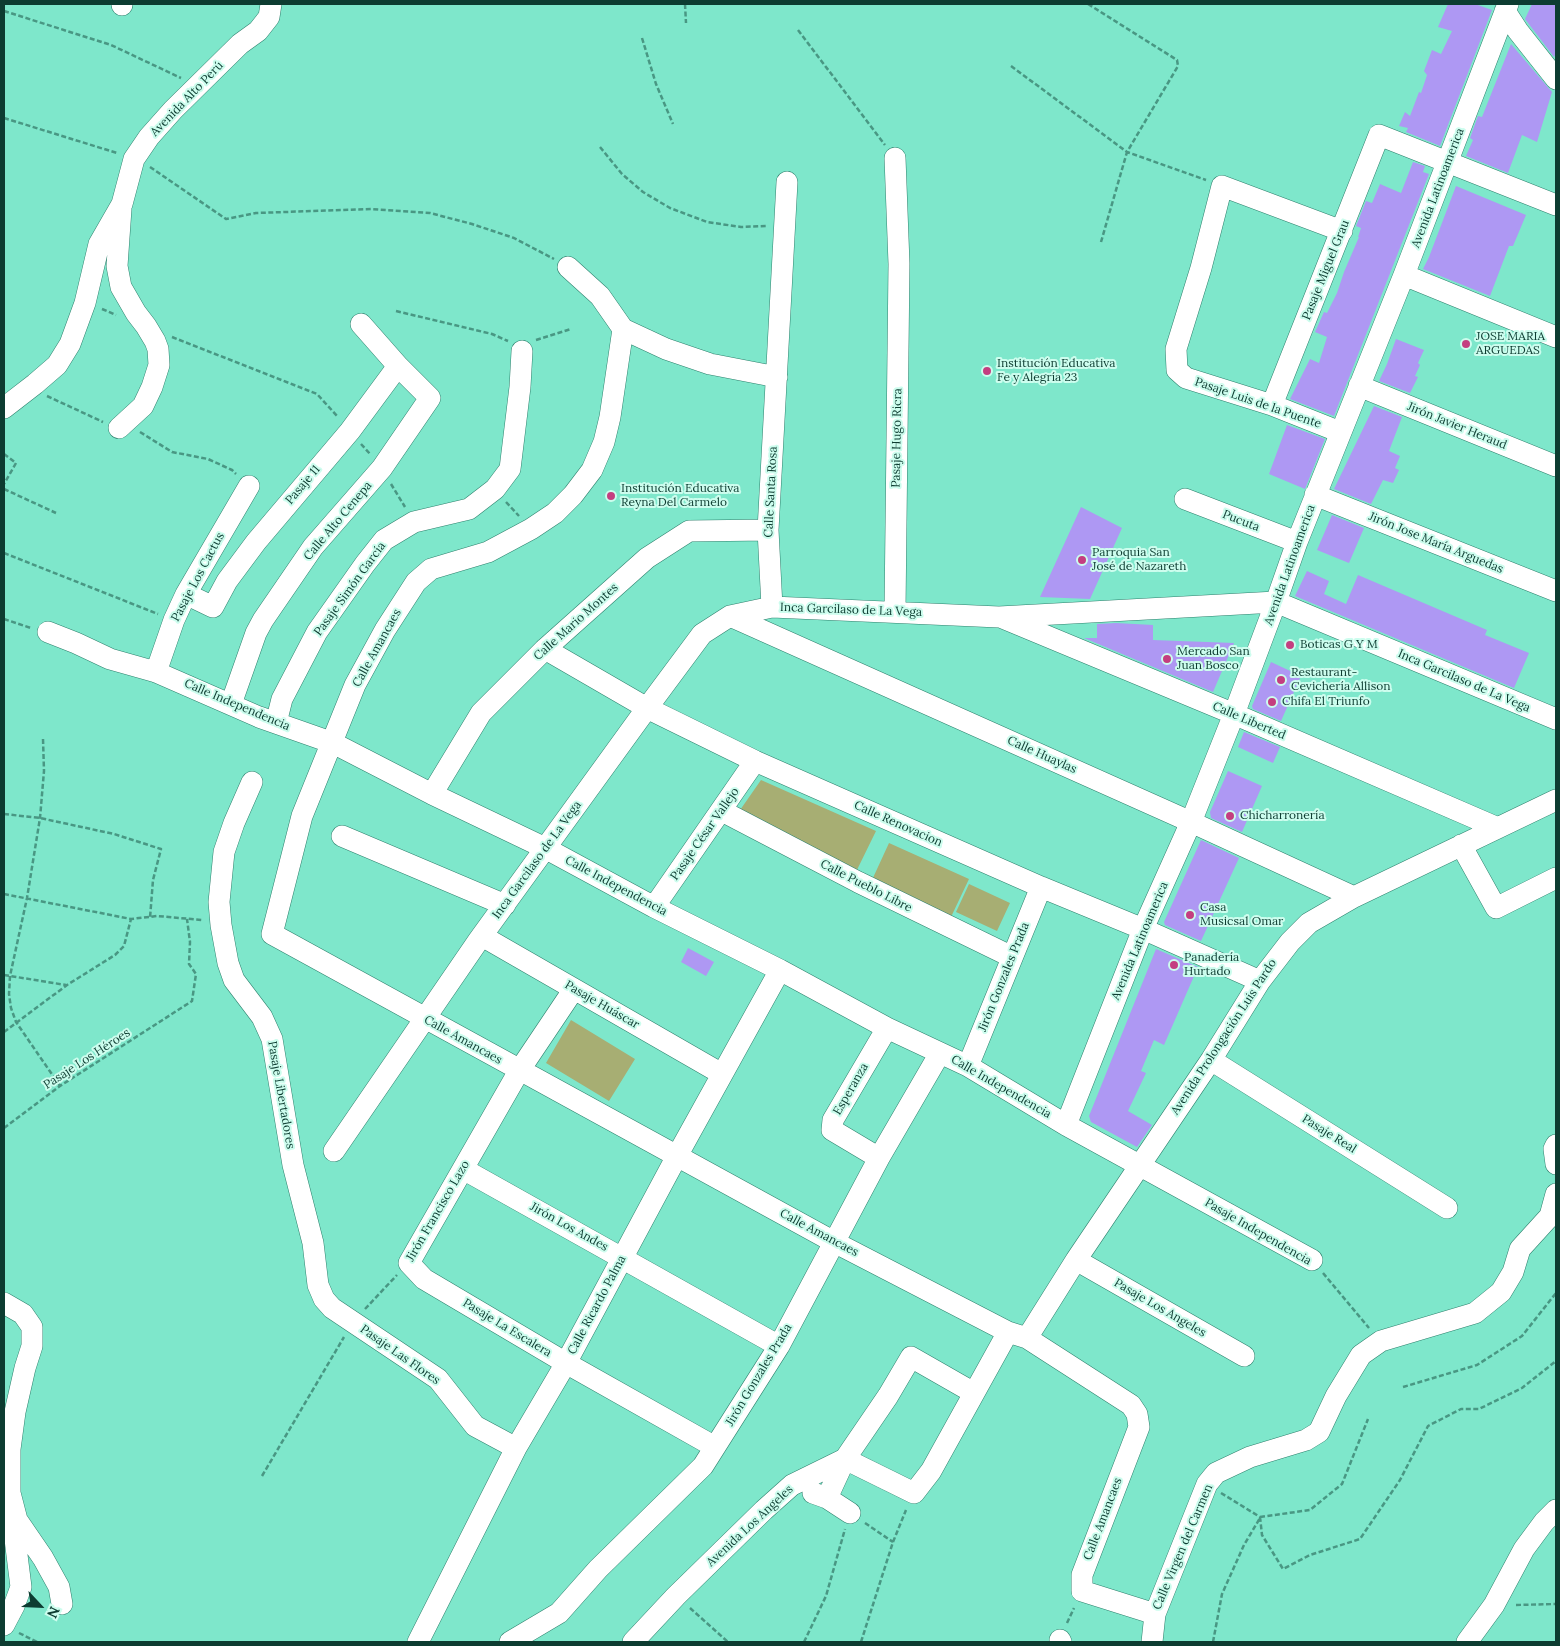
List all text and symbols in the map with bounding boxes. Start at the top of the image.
street label: Avenida Alto Perú [148,59,226,139]
street label: Avenida Latinoamerica [1408,126,1468,250]
street label: Pasaje Miguel Grau [1299,218,1353,322]
place label: JOSE MARIA ARGUEDAS [1476,330,1545,358]
marker: JOSE MARIA ARGUEDAS [1460,338,1472,350]
place label: Institución Educativa Fe y Alegría 23 [997,357,1115,385]
marker: Institución Educativa Fe y Alegría 23 [981,365,993,377]
street label: Pasaje Luis de la Puente [1193,375,1323,431]
street label: Pasaje Hugo Ricra [889,388,905,488]
street label: Jirón Javier Heraud [1405,399,1509,453]
street label: Calle Santa Rosa [761,446,781,538]
street label: Pasaje 11 [282,463,324,507]
street label: Calle Alto Cenepa [301,479,375,563]
place label: Institución Educativa Reyna Del Carmelo [621,482,739,510]
marker: Institución Educativa Reyna Del Carmelo [605,490,617,502]
street label: Avenida Latinoamerica [1261,503,1319,627]
street label: Pucuta [1220,507,1262,535]
street label: Jirón Jose María Arguedas [1367,509,1505,577]
street label: Pasaje Los Cactus [168,530,228,624]
street label: Pasaje Simón García [311,539,389,639]
place label: Parroquia San José de Nazareth [1092,546,1186,574]
marker: Parroquia San José de Nazareth [1076,554,1088,566]
street label: Calle Mario Montes [531,580,621,664]
street label: Inca Garcilaso de La Vega [780,600,922,620]
street label: Calle Amancaes [350,606,404,690]
place label: Boticas G Y M [1300,638,1378,652]
marker: Boticas G Y M [1284,639,1296,651]
place label: Mercado San Juan Bosco [1177,645,1250,673]
street label: Inca Garcilaso de La Vega [1396,647,1532,715]
marker: Mercado San Juan Bosco [1161,653,1173,665]
place label: Restaurant- Cevichería Allison [1291,666,1391,694]
marker: Restaurant- Cevichería Allison [1275,674,1287,686]
street label: Calle Independencia [182,676,292,734]
place label: Chifa El Triunfo [1282,695,1370,709]
marker: Chifa El Triunfo [1266,696,1278,708]
street label: Calle Liberted [1210,699,1288,743]
street label: Calle Huaylas [1005,733,1079,777]
street label: Pasaje César Vallejo [668,785,742,883]
street label: Inca Garcilaso de La Vega [489,798,585,922]
street label: Calle Renovacion [852,798,944,850]
place label: Chicharronería [1240,809,1325,823]
marker: Chicharronería [1224,810,1236,822]
street label: Calle Independencia [563,853,669,919]
street label: Calle Pueblo Libre [818,857,914,915]
street label: Avenida Latinoamerica [1109,880,1171,1002]
place label: Casa Musicsal Omar [1200,901,1283,929]
marker: Casa Musicsal Omar [1184,909,1196,921]
street label: Jirón Gonzales Prada [975,920,1033,1034]
place label: Panadería Hurtado [1184,951,1239,979]
street label: Avenida Prolongación Luis Pardo [1168,956,1280,1118]
marker: Panadería Hurtado [1168,959,1180,971]
street label: Pasaje Huáscar [562,978,642,1032]
street label: Calle Amancaes [421,1013,505,1067]
street label: Pasaje Los Héroes [41,1026,133,1092]
street label: Pasaje Libertadores [264,1040,298,1150]
street label: Calle Independencia [948,1052,1054,1122]
street label: Esperanza [830,1060,872,1118]
street label: Pasaje Real [1299,1112,1359,1156]
street label: Jirón Francisco Lazo [403,1158,473,1264]
street label: Pasaje Independencia [1202,1196,1314,1268]
street label: Jirón Los Andes [527,1200,611,1254]
street label: Calle Amancaes [777,1206,861,1260]
street label: Calle Ricardo Palma [565,1253,629,1357]
street label: Pasaje Los Angeles [1111,1276,1209,1340]
street label: Pasaje La Escalera [460,1296,554,1360]
street label: Jirón Gonzales Prada [723,1321,795,1429]
street label: Pasaje Las Flores [357,1322,443,1388]
street label: Calle Amancaes [1081,1476,1125,1562]
street label: Avenida Los Angeles [704,1482,796,1570]
street label: Calle Virgen del Carmen [1150,1482,1216,1612]
north arrow [15,1581,65,1631]
text: N [43,1604,64,1621]

